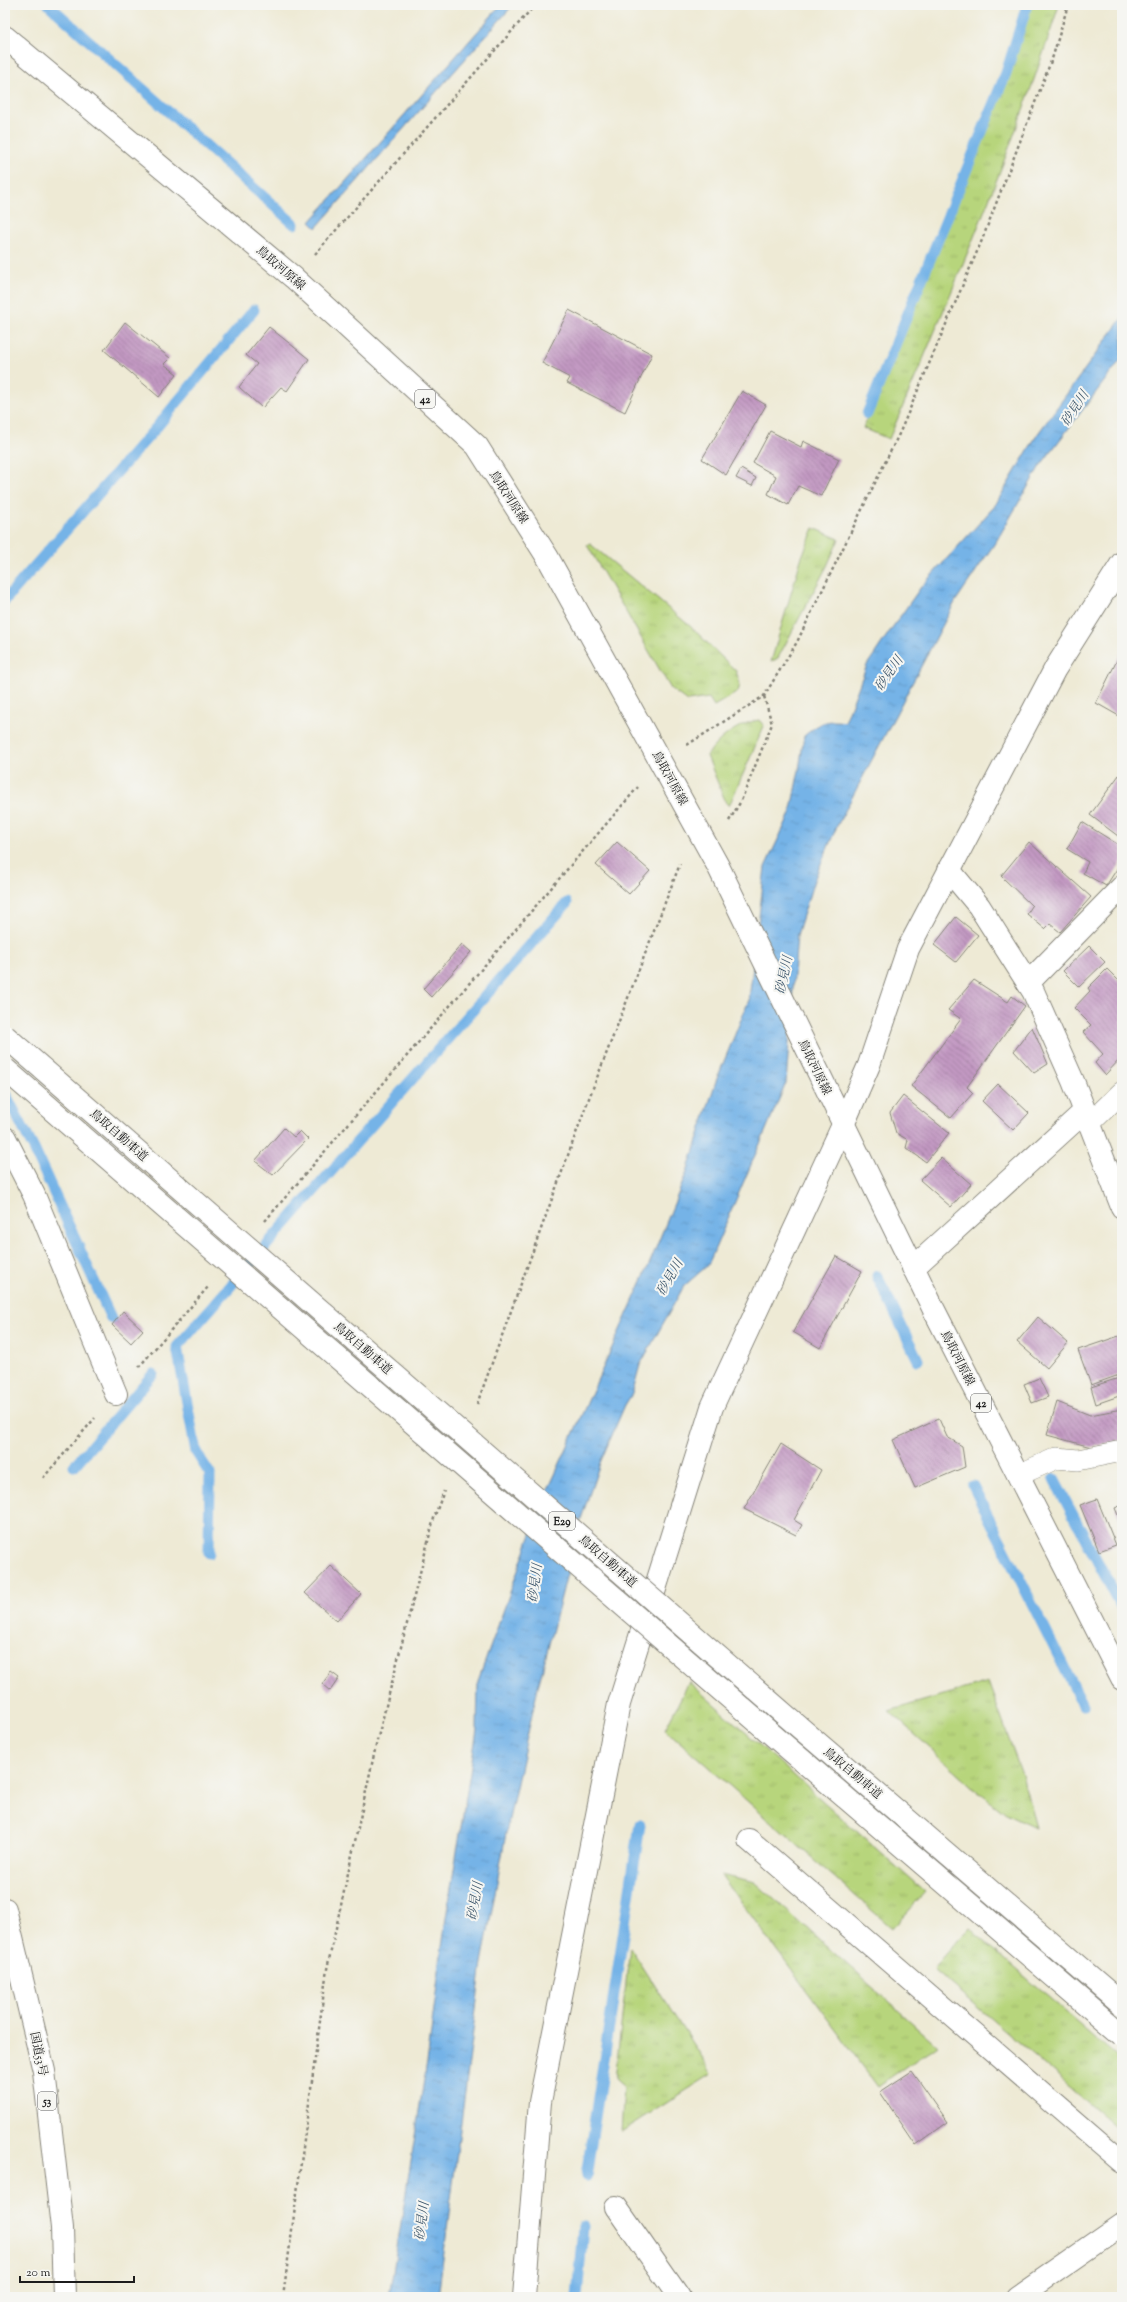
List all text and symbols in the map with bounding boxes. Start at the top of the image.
street label: 鳥取河原線 [252,242,309,295]
water label: 砂見川 [1058,386,1095,430]
road number: 42 [415,390,435,408]
street label: 鳥取河原線 [484,467,532,528]
water label: 砂見川 [871,651,909,695]
street label: 鳥取河原線 [647,748,692,809]
water label: 砂見川 [772,953,798,996]
street label: 鳥取河原線 [793,1037,835,1098]
street label: 鳥取自動車道 [85,1105,151,1166]
water label: 砂見川 [653,1255,689,1299]
street label: 鳥取自動車道 [329,1318,395,1379]
street label: 鳥取河原線 [935,1328,979,1389]
road number: 42 [971,1394,991,1412]
road number: E29 [549,1512,575,1530]
street label: 鳥取自動車道 [574,1531,640,1592]
water label: 砂見川 [524,1561,548,1604]
street label: 鳥取自動車道 [819,1744,886,1804]
water label: 砂見川 [464,1879,489,1922]
street label: 国道53号 [25,2030,51,2078]
road number: 53 [38,2092,56,2110]
water label: 砂見川 [412,2199,435,2242]
scale bar [20,2258,134,2284]
text: 20 m [26,2264,51,2282]

